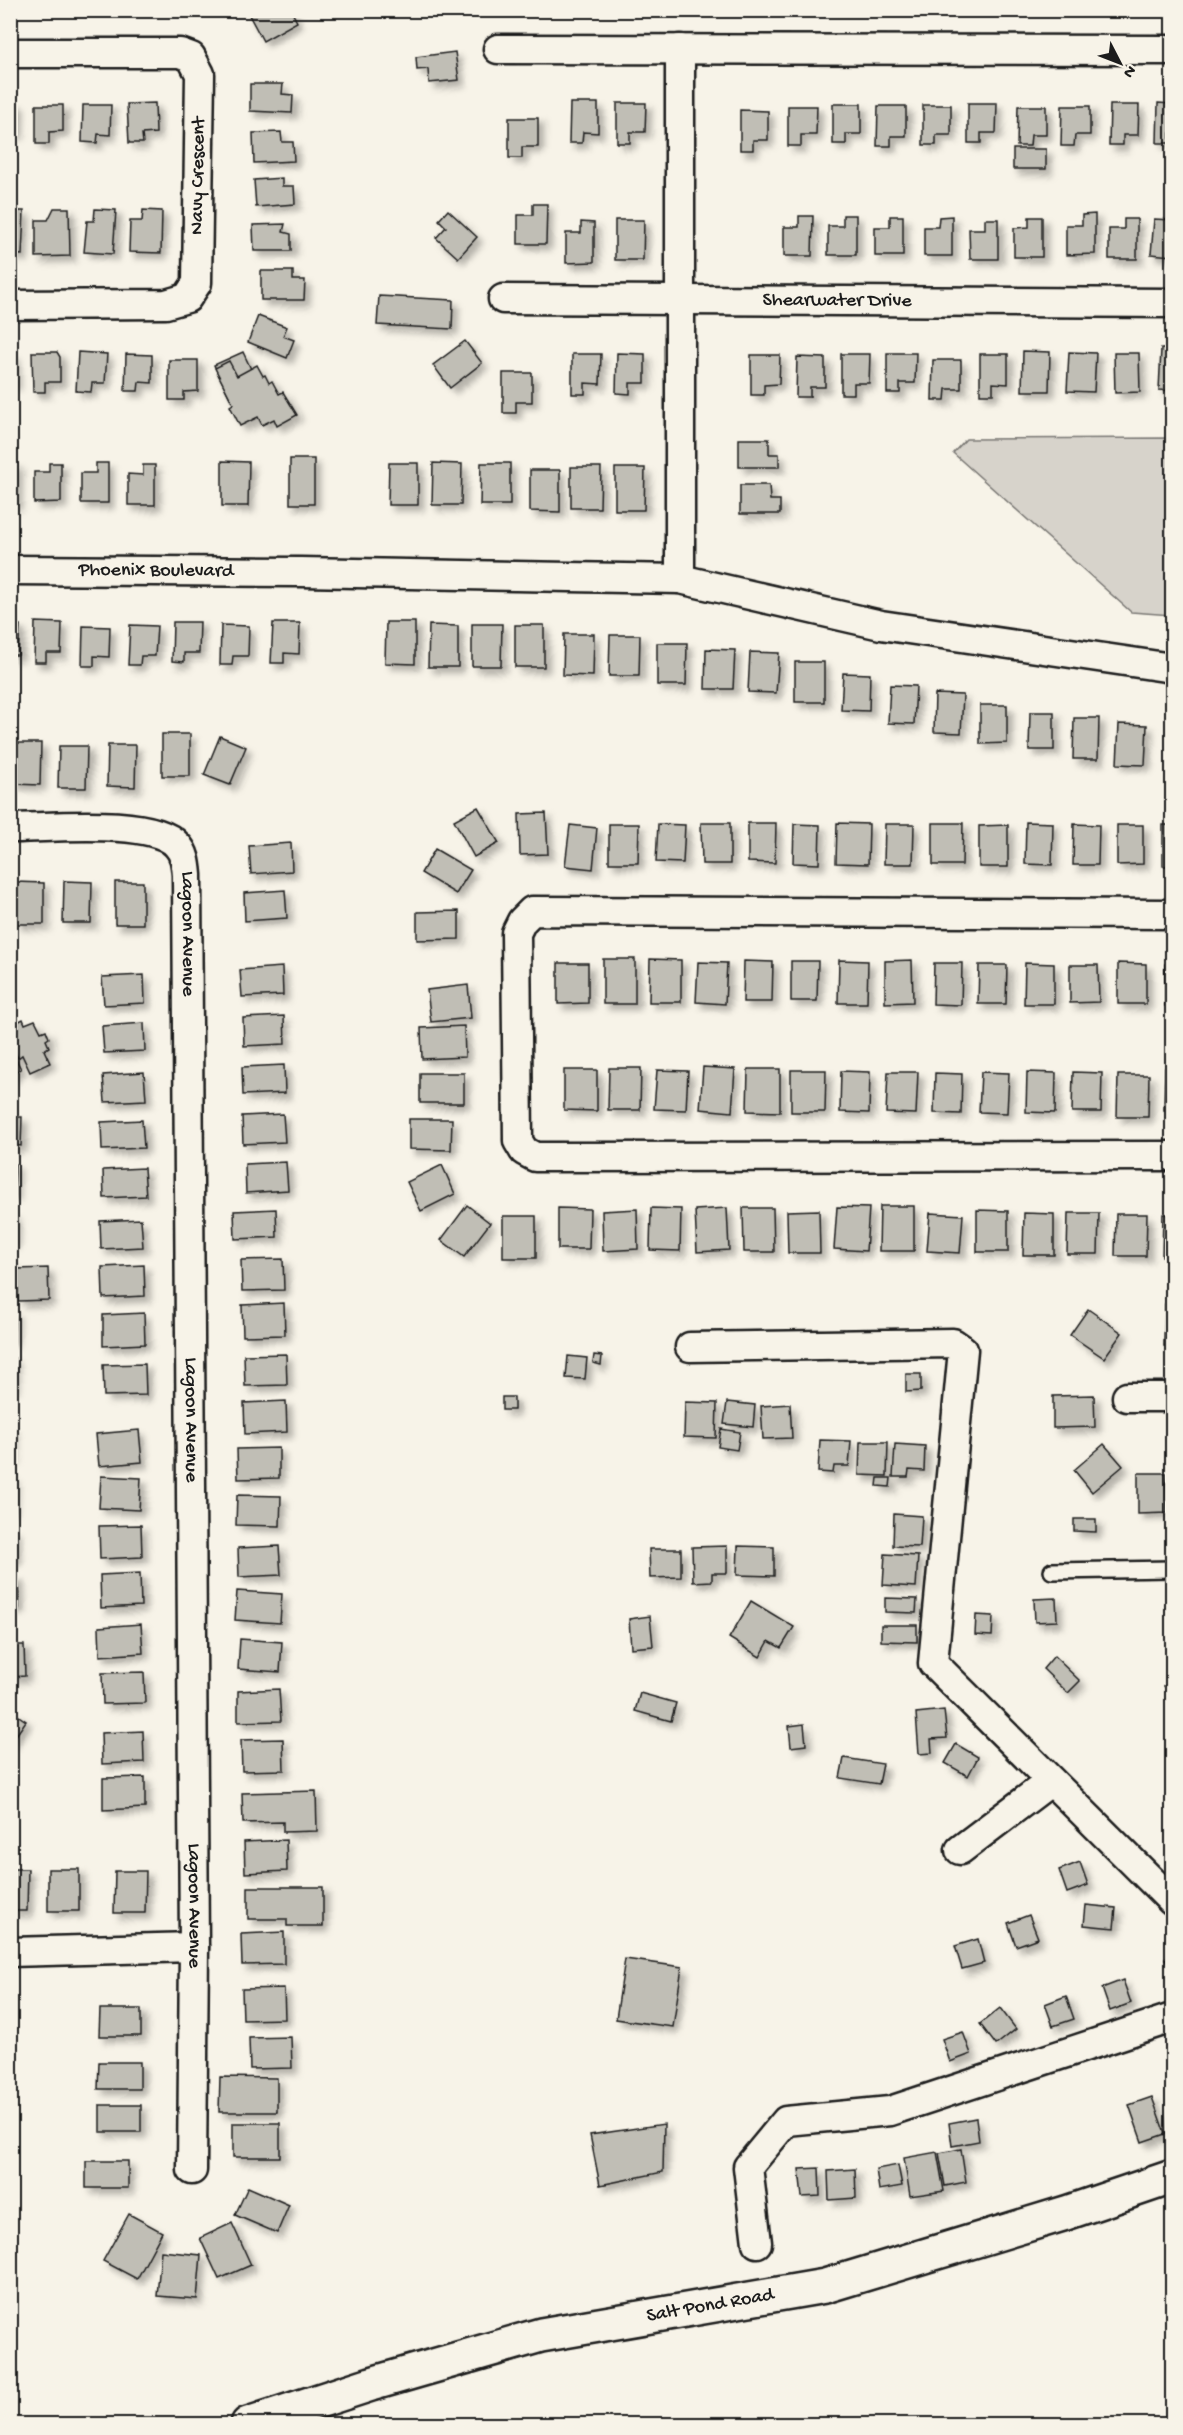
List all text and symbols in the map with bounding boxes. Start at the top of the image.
north arrow [1090,33,1150,93]
text: N [1118,60,1139,81]
street label: Navy Crescent [186,115,212,235]
street label: Shearwater Drive [762,289,912,313]
street label: Phoenix Boulevard [77,559,236,583]
street label: Lagoon Avenue [175,870,199,997]
street label: Lagoon Avenue [179,1357,202,1483]
street label: Lagoon Avenue [182,1843,206,1969]
street label: Salt Pond Road [645,2283,778,2328]

